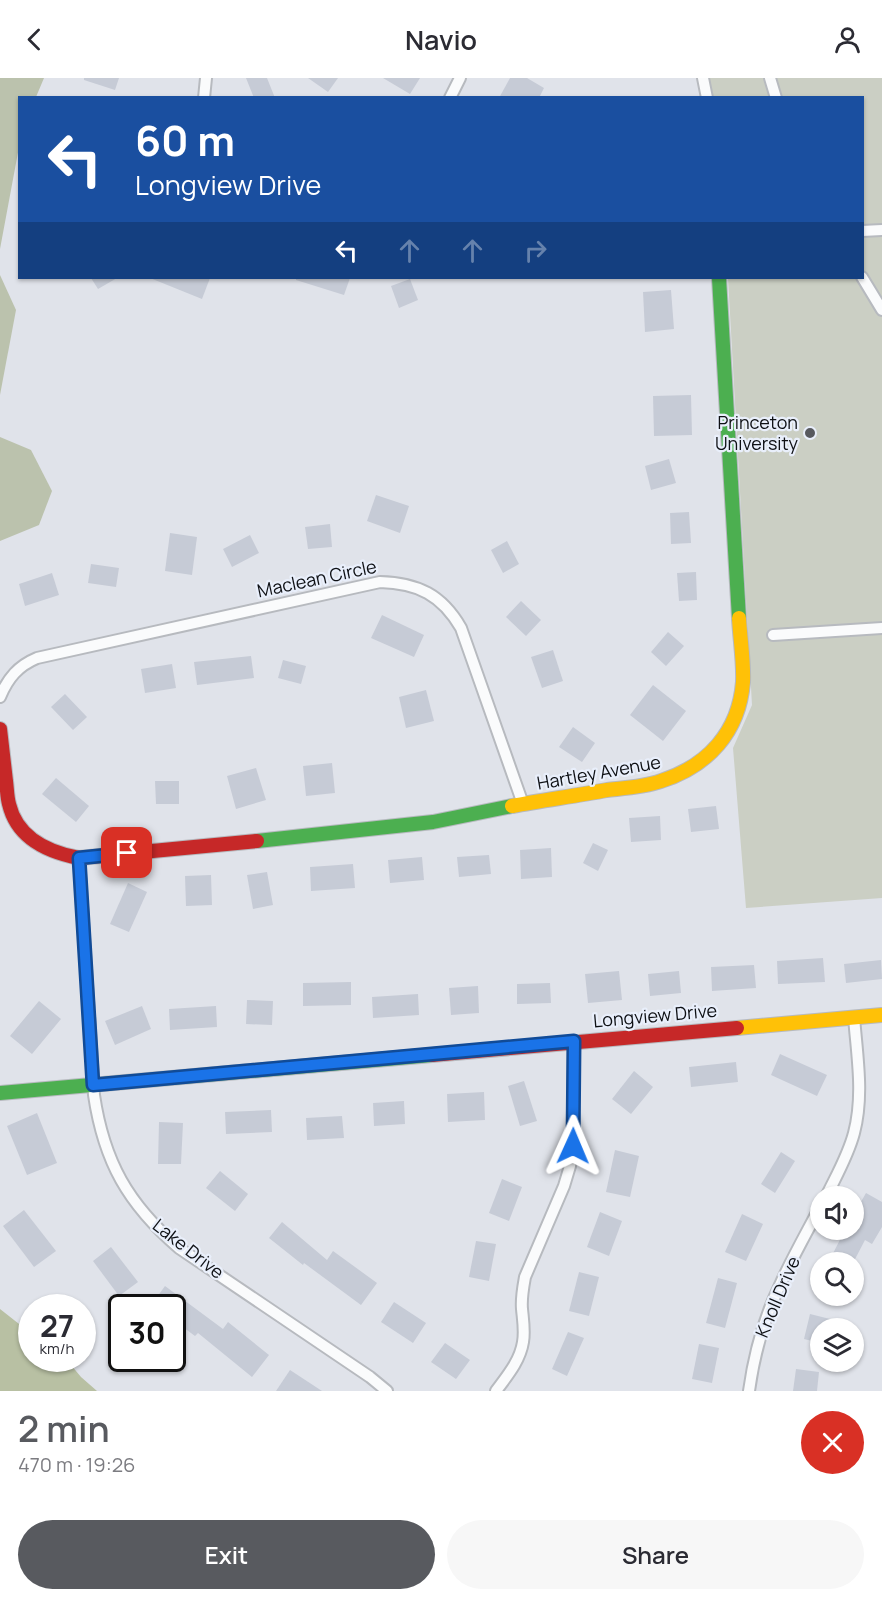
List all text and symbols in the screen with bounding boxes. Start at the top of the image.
text: Navio [405,21,477,58]
icon: back [18,23,51,56]
icon: person [831,23,864,56]
text: 60 m [135,111,235,169]
icon: left [36,120,114,198]
text: Longview Drive [135,166,321,203]
icon: left [330,234,363,267]
icon: ahead [393,234,426,267]
icon: ahead [456,234,489,267]
icon: right [519,234,552,267]
place label: Princeton University [715,410,798,455]
marker: Princeton University [803,426,817,440]
street label: Maclean Circle [255,554,379,602]
street label: Hartley Avenue [535,749,663,795]
pin [101,827,152,878]
icon: arrive [110,836,143,869]
street label: Longview Drive [592,998,718,1032]
position arrow [541,1114,605,1178]
map controls [810,1186,864,1372]
button: sound [810,1186,864,1240]
street label: Lake Drive [148,1213,229,1284]
street label: Knoll Drive [749,1252,805,1341]
button: search [810,1252,864,1306]
speed limit sign: 30 [108,1294,186,1372]
text: 27 [40,1305,74,1346]
button: layers [810,1318,864,1372]
text: km/h [40,1338,74,1359]
text: 2 min [18,1404,110,1453]
button: close [801,1411,864,1474]
text: 470 m · 19:26 [18,1451,136,1478]
button: Exit [18,1520,435,1589]
button: Share [447,1520,864,1589]

